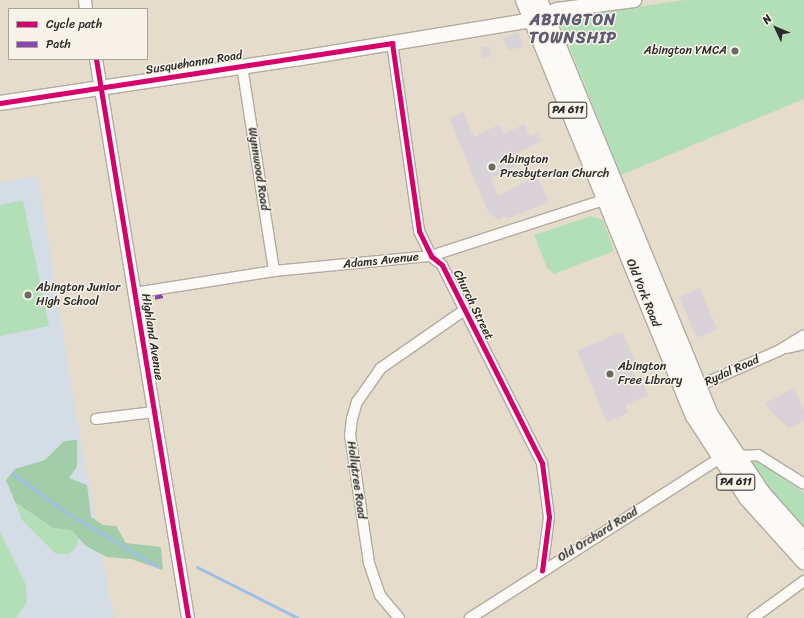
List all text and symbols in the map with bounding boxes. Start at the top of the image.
legend [8,8,148,60]
north arrow [756,8,796,48]
district label: ABINGTON TOWNSHIP [530,10,616,48]
text: N [758,10,776,29]
text: Cycle path [46,13,102,35]
text: Path [46,33,71,55]
place label: Abington YMCA [644,44,727,58]
marker: Abington YMCA [730,46,740,56]
street label: Susquehanna Road [145,48,243,78]
road number: PA 611 [548,101,588,119]
street label: Wynnwood Road [244,126,272,212]
place label: Abington Presbyterian Church [500,153,609,181]
marker: Abington Presbyterian Church [487,162,497,172]
street label: Adams Avenue [343,250,419,272]
street label: Old York Road [623,257,663,329]
street label: Church Street [450,268,496,342]
place label: Abington Junior High School [36,281,120,309]
marker: Abington Junior High School [23,290,33,300]
street label: Highland Avenue [138,293,166,381]
street label: Rydal Road [703,353,761,389]
place label: Abington Free Library [618,360,682,388]
marker: Abington Free Library [605,369,615,379]
street label: Hollytree Road [343,440,369,520]
road number: PA 611 [716,473,756,491]
street label: Old Orchard Road [555,505,641,565]

